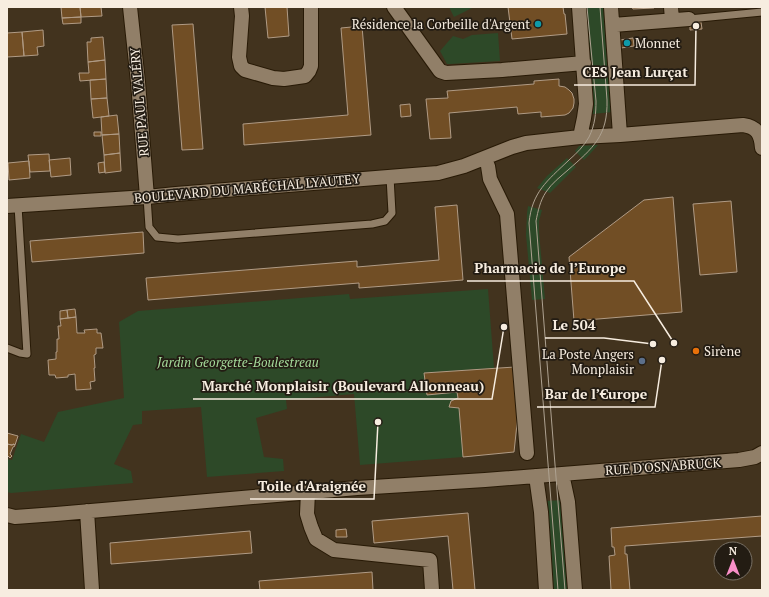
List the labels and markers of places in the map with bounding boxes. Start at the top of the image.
place label: Résidence la Corbeille d'Argent [352,15,530,33]
marker: Résidence la Corbeille d'Argent [533,19,543,29]
place label: Monnet [635,34,680,52]
marker: Monnet [622,38,632,48]
callout: CES Jean Lurçat [574,59,695,85]
callout: Pharmacie de l’Europe [467,255,634,281]
callout: Le 504 [545,312,604,338]
place label: Sirène [704,342,741,360]
place label: La Poste Angers Monplaisir [542,345,634,378]
marker: Sirène [691,346,701,356]
marker: La Poste Angers Monplaisir [637,356,647,366]
callout: Marché Monplaisir (Boulevard Allonneau) [193,373,492,399]
callout: Bar de l’€urope [537,381,655,407]
callout: Toile d'Araignée [250,473,374,499]

